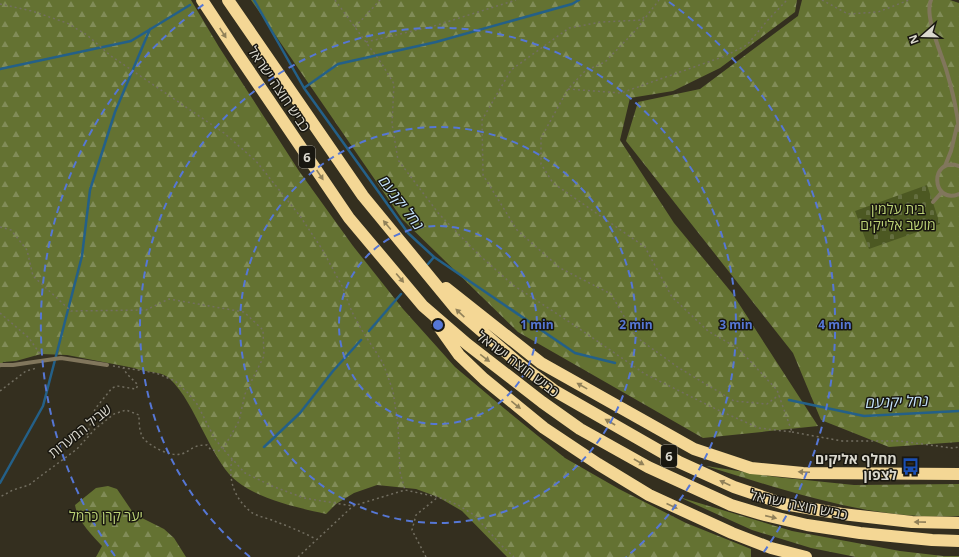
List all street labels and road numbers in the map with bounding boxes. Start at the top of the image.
street label: כביש חוצה ישראל [244,42,315,135]
road number: 6 [299,146,315,168]
street label: כביש חוצה ישראל [473,326,564,401]
street label: שביל המערות [44,399,115,462]
road number: 6 [661,445,677,467]
street label: כביש חוצה ישראל [749,485,850,524]

